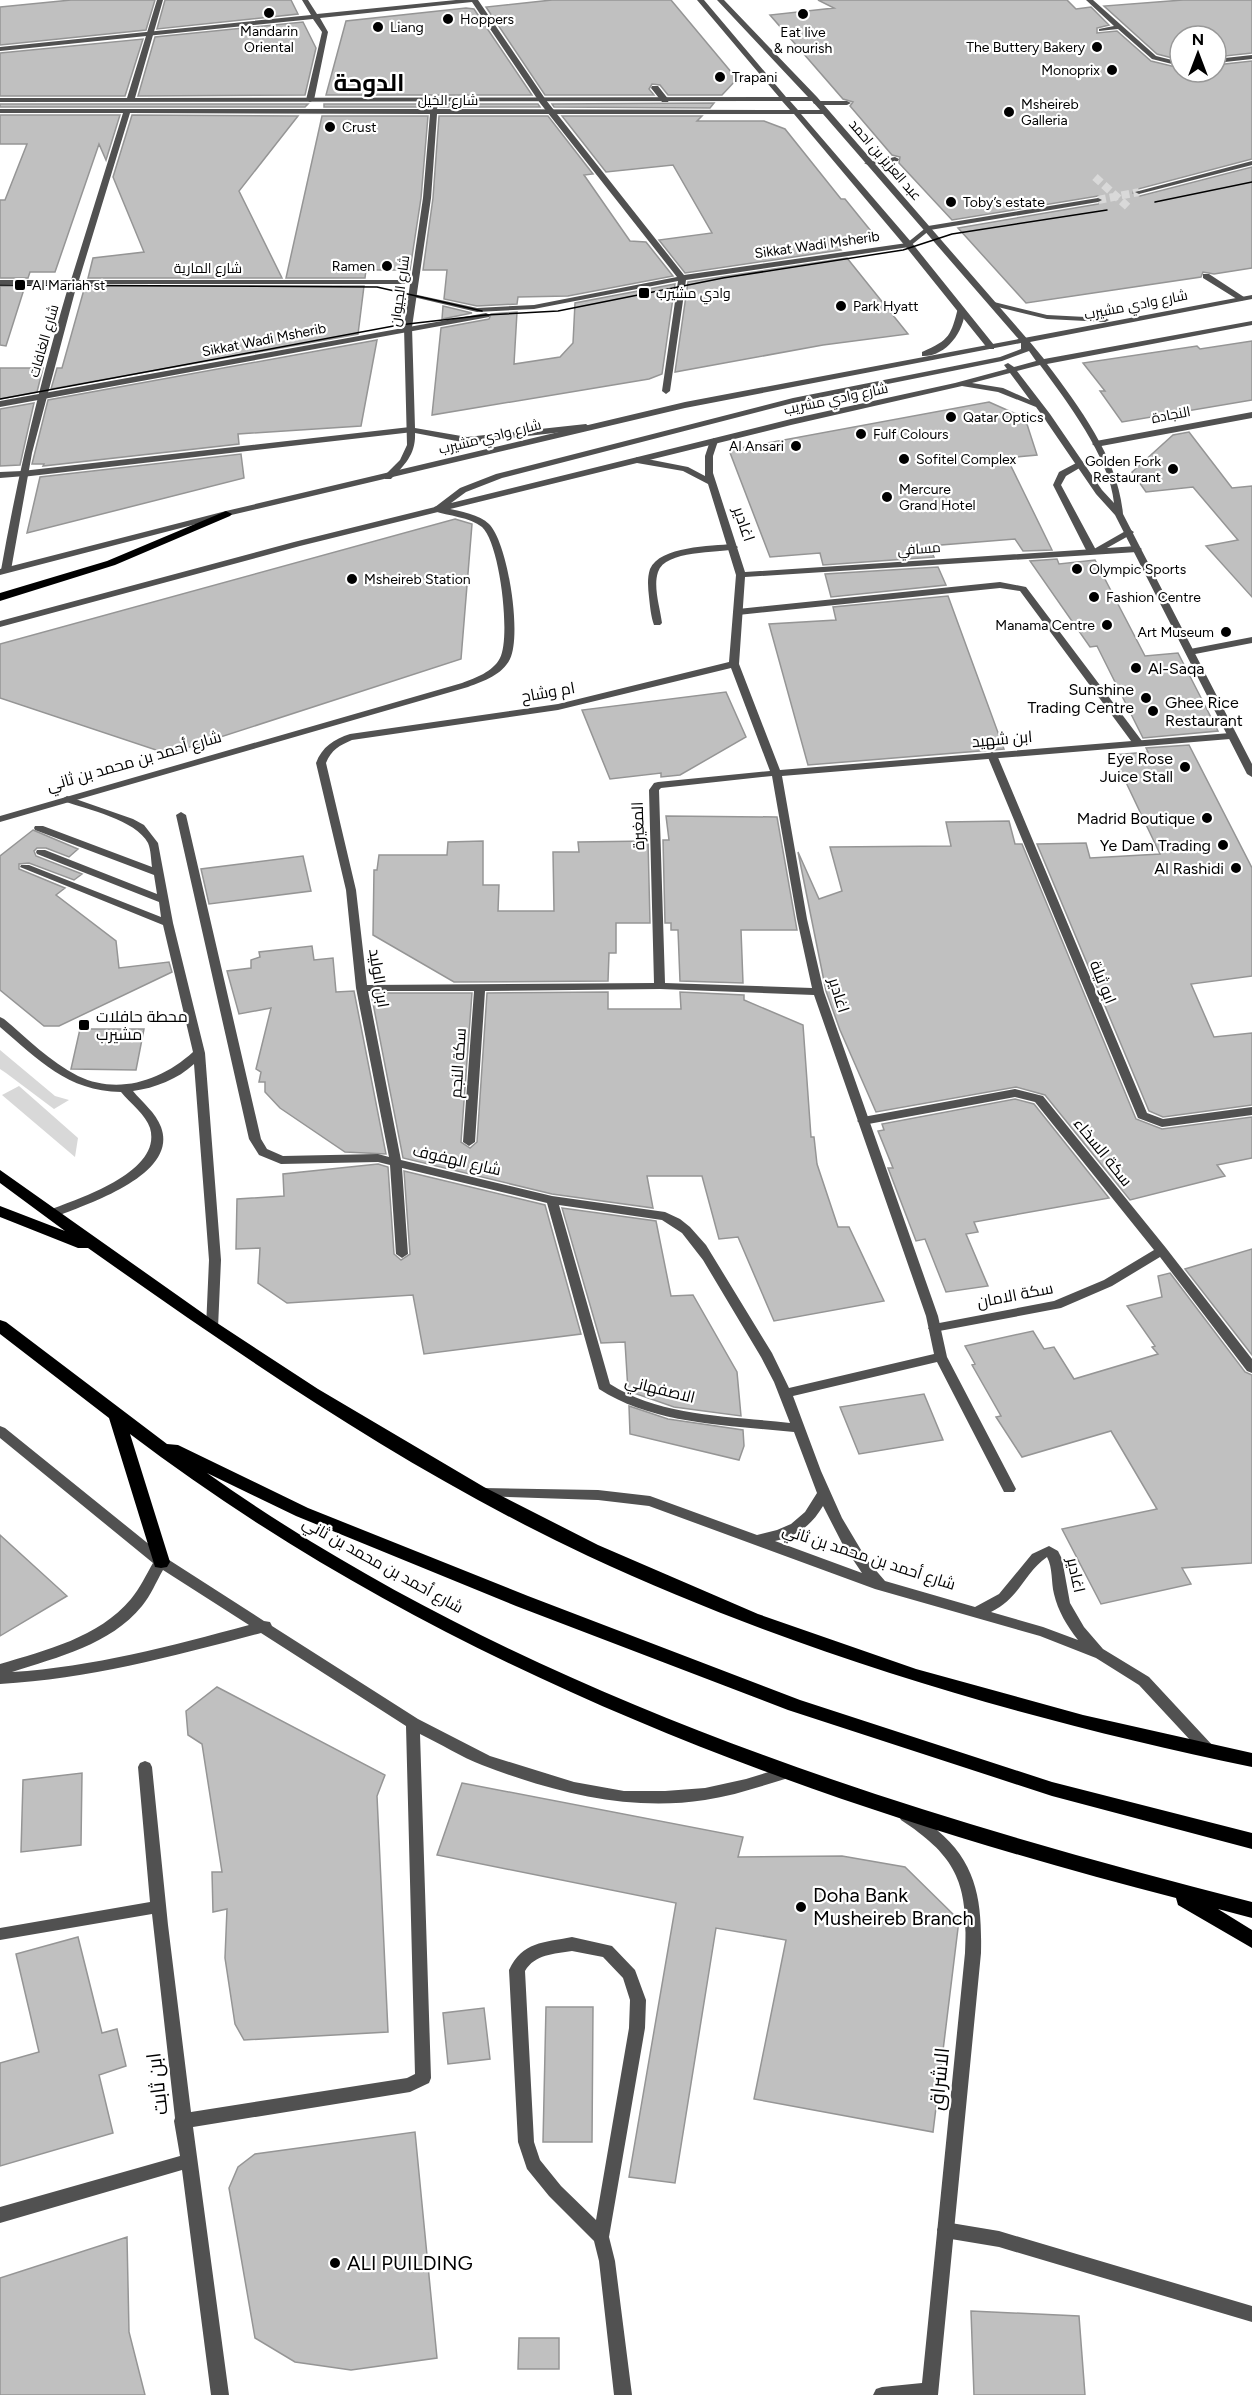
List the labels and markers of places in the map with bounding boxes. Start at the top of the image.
marker: Mandarin Oriental [262,6,276,20]
marker: Eat live & nourish [796,7,810,21]
place label: Hoppers [460,11,514,28]
marker: Hoppers [441,12,455,26]
place label: Liang [390,19,424,36]
marker: Liang [371,20,385,34]
place label: Mandarin Oriental [240,23,298,56]
place label: Eat live & nourish [774,24,832,57]
place label: The Buttery Bakery [966,39,1086,56]
marker: The Buttery Bakery [1090,40,1104,54]
place label: Monoprix [1041,62,1100,79]
marker: Monoprix [1105,63,1119,77]
place label: Trapani [732,69,777,86]
marker: Trapani [713,70,727,84]
place label: Msheireb Galleria [1021,96,1079,129]
marker: Msheireb Galleria [1002,105,1016,119]
place label: Crust [342,119,376,136]
marker: Crust [323,120,337,134]
place label: Toby’s estate [963,194,1045,211]
marker: Toby’s estate [944,195,958,209]
place label: Ramen [332,258,375,275]
marker: Ramen [380,259,394,273]
place label: Al Mariah st [32,277,105,294]
marker: Al Mariah st [13,278,27,292]
place label: وادي مشيرب [656,285,731,305]
marker: وادي مشيرب [637,286,651,300]
place label: Park Hyatt [853,298,919,315]
marker: Park Hyatt [834,299,848,313]
place label: Qatar Optics [963,409,1043,426]
marker: Qatar Optics [944,410,958,424]
place label: Fulf Colours [873,426,948,443]
marker: Fulf Colours [854,427,868,441]
place label: Al Ansari [729,438,784,455]
marker: Al Ansari [789,439,803,453]
place label: Sofitel Complex [916,451,1017,468]
marker: Sofitel Complex [897,452,911,466]
place label: Golden Fork Restaurant [1085,453,1161,486]
marker: Golden Fork Restaurant [1166,462,1180,476]
place label: Mercure Grand Hotel [899,481,976,514]
marker: Mercure Grand Hotel [880,490,894,504]
place label: Olympic Sports [1089,561,1186,578]
marker: Olympic Sports [1070,562,1084,576]
place label: Msheireb Station [364,571,471,588]
marker: Msheireb Station [345,572,359,586]
place label: Fashion Centre [1106,589,1201,606]
marker: Fashion Centre [1087,590,1101,604]
place label: Manama Centre [995,617,1095,634]
marker: Manama Centre [1100,618,1114,632]
place label: Art Museum [1137,624,1214,641]
marker: Art Museum [1219,625,1233,639]
place label: Al-Saqa [1148,659,1204,678]
marker: Al-Saqa [1129,661,1143,675]
place label: Sunshine Trading Centre [1028,680,1134,717]
marker: Sunshine Trading Centre [1139,691,1153,705]
place label: Ghee Rice Restaurant [1165,693,1243,730]
marker: Ghee Rice Restaurant [1146,704,1160,718]
place label: Eye Rose Juice Stall [1100,749,1173,786]
marker: Eye Rose Juice Stall [1178,760,1192,774]
place label: Madrid Boutique [1077,809,1195,828]
marker: Madrid Boutique [1200,811,1214,825]
place label: Ye Dam Trading [1100,836,1211,855]
marker: Ye Dam Trading [1216,838,1230,852]
place label: Al Rashidi [1154,859,1224,878]
marker: Al Rashidi [1229,861,1243,875]
place label: محطة حافلات مشيرب [96,1007,188,1044]
marker: محطة حافلات مشيرب [77,1018,91,1032]
place label: Doha Bank Musheireb Branch [813,1883,974,1930]
marker: Doha Bank Musheireb Branch [794,1900,808,1914]
place label: ALI PUILDING [347,2251,473,2275]
marker: ALI PUILDING [328,2256,342,2270]

